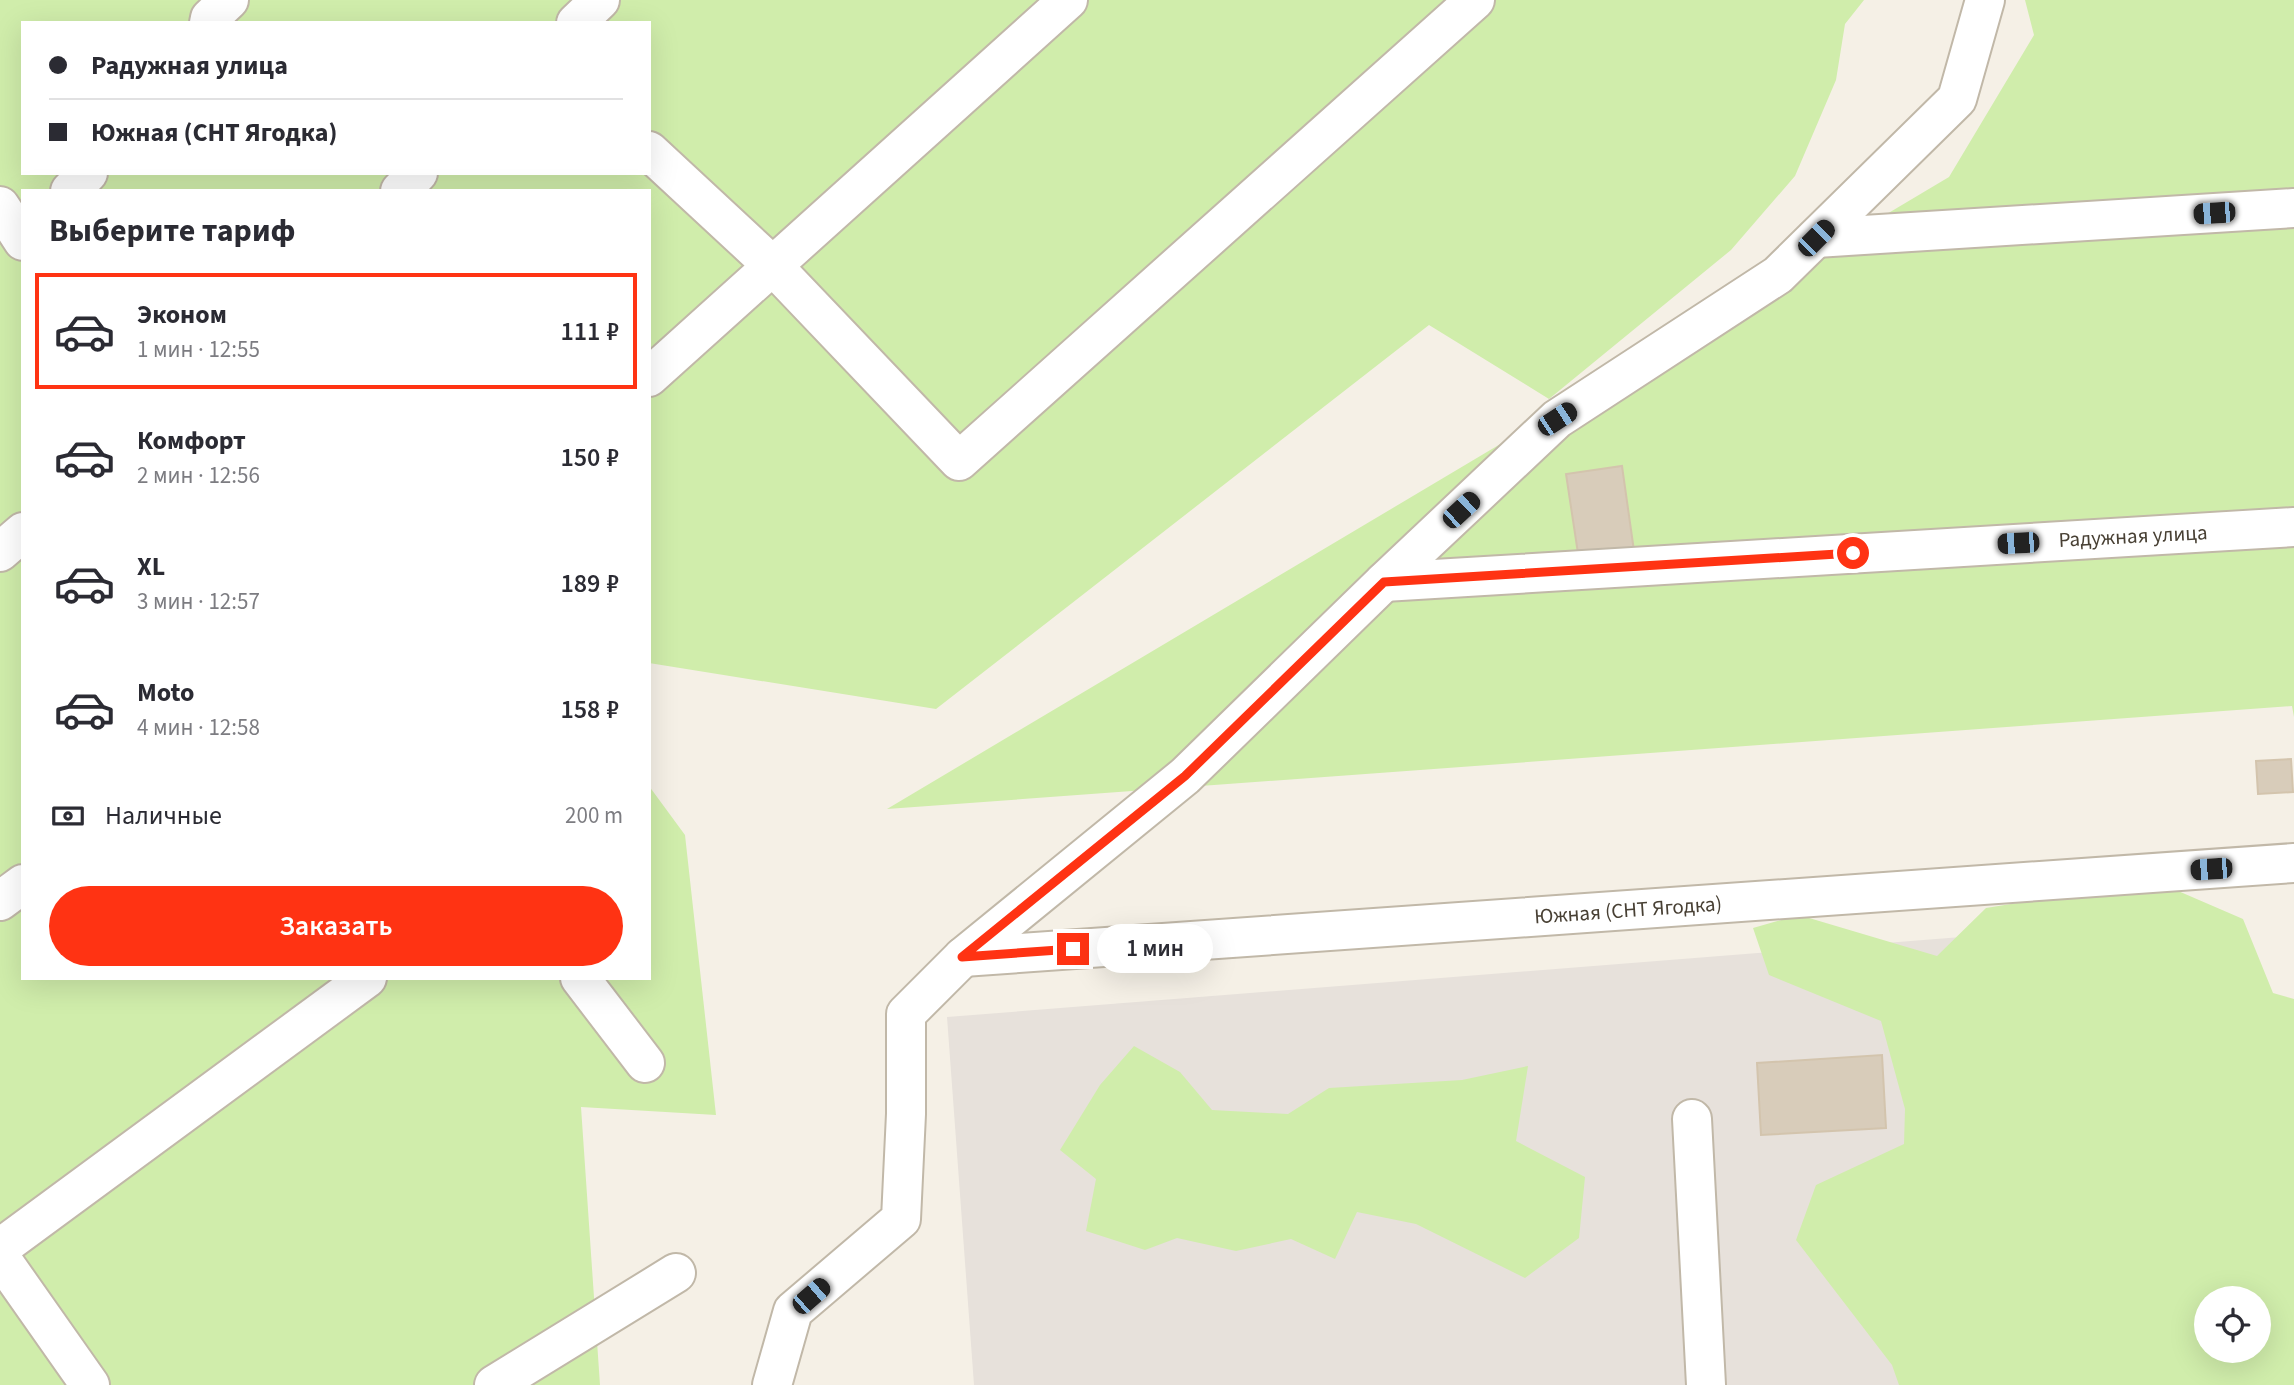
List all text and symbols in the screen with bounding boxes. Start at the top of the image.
text: Радужная улица [91,47,288,84]
text: Южная (СНТ Ягодка) [91,114,337,151]
car [2193,201,2236,225]
text: Выберите тариф [49,208,296,254]
car [1794,216,1839,260]
text: Эконом [137,296,227,333]
icon: car [53,300,116,363]
text: 111 ₽ [560,313,619,350]
text: 1 мин · 12:55 [137,333,260,366]
car [1534,399,1581,439]
text: Комфорт [137,422,246,459]
icon: car [53,426,116,489]
text: 150 ₽ [560,439,619,476]
text: 2 мин · 12:56 [137,459,260,492]
car [1439,488,1484,532]
street label: Радужная улица [2058,517,2208,555]
car [1997,531,2040,555]
route start [1837,537,1869,569]
text: XL [137,548,165,585]
icon: car [53,552,116,615]
text: 189 ₽ [560,565,619,602]
text: 3 мин · 12:57 [137,585,260,618]
text: Moto [137,674,194,711]
icon: car [53,678,116,741]
text: 158 ₽ [560,691,619,728]
text: 4 мин · 12:58 [137,711,260,744]
icon: cash [49,797,87,835]
text: Наличные [105,797,222,834]
text: 200 m [565,799,623,832]
car [2190,857,2233,881]
button: Заказать [49,886,623,966]
street label: Южная (СНТ Ягодка) [1533,888,1723,932]
callout: 1 мин [1098,925,1213,974]
text: 1 мин [1126,932,1184,965]
route end [1057,933,1089,965]
car [789,1274,834,1318]
map controls [2194,1286,2271,1363]
button: locate [2194,1286,2271,1363]

